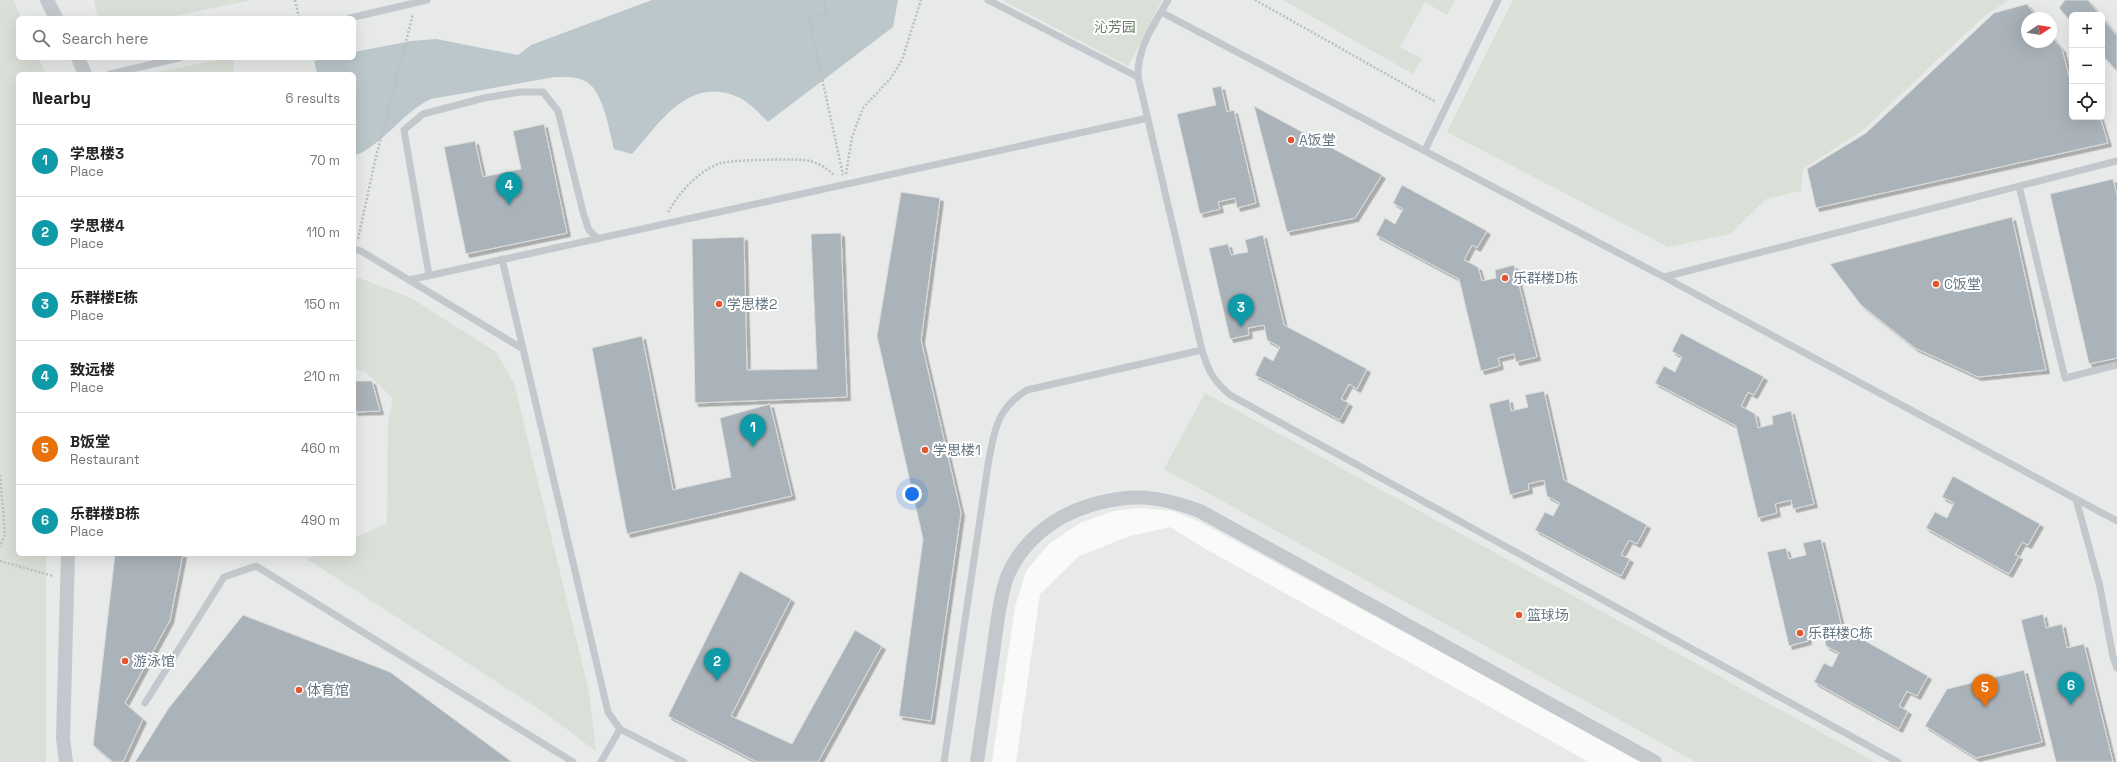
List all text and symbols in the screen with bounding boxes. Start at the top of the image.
north arrow [2021,12,2057,48]
map controls [2069,12,2105,120]
button: + [2069,12,2105,48]
search box [16,16,356,60]
park label: 沁芳园 [1094,18,1136,36]
icon: search [30,27,52,49]
text: Search here [62,29,148,48]
button: − [2069,48,2105,84]
button: locate [2069,84,2105,120]
text: Nearby [32,87,91,109]
text: 6 results [286,90,340,107]
place label: A饭堂 [1299,131,1336,149]
marker: A饭堂 [1286,135,1296,145]
text: 学思楼3 [70,144,124,163]
text: 1 [42,152,48,169]
text: 70 m [310,152,340,169]
text: Place [70,163,104,180]
pin: 4 [496,172,522,205]
text: 学思楼4 [70,216,125,235]
text: 2 [41,224,49,241]
text: 110 m [306,224,340,241]
text: Place [70,235,104,252]
place label: 乐群楼D栋 [1513,269,1578,287]
marker: 乐群楼D栋 [1500,273,1510,283]
place label: C饭堂 [1944,275,1981,293]
marker: C饭堂 [1931,279,1941,289]
text: 乐群楼E栋 [70,288,138,307]
pin: 3 [1228,294,1254,327]
place label: 学思楼2 [727,295,777,313]
text: 3 [41,296,49,313]
text: 150 m [304,296,340,313]
marker: 学思楼2 [714,299,724,309]
text: Place [70,307,104,324]
text: 致远楼 [70,360,115,379]
text: 4 [41,368,49,385]
text: 210 m [304,368,340,385]
text: Place [70,379,104,396]
pin: 1 [740,414,766,447]
text: B饭堂 [70,432,110,451]
text: 5 [41,440,49,457]
text: 460 m [301,440,340,457]
place label: 学思楼1 [933,441,981,459]
marker: 学思楼1 [920,445,930,455]
text: Restaurant [70,451,140,468]
your location [902,484,922,504]
text: 乐群楼B栋 [70,504,140,523]
text: 6 [41,512,49,529]
text: 490 m [301,512,340,529]
text: Place [70,523,104,540]
place label: 篮球场 [1527,606,1569,624]
marker: 篮球场 [1514,610,1524,620]
place label: 乐群楼C栋 [1808,624,1873,642]
marker: 乐群楼C栋 [1795,628,1805,638]
pin: 2 [704,648,730,681]
place label: 游泳馆 [133,652,175,670]
marker: 游泳馆 [120,656,130,666]
pin: 6 [2058,672,2084,705]
pin: 5 [1972,674,1998,707]
place label: 体育馆 [307,681,349,699]
marker: 体育馆 [294,685,304,695]

